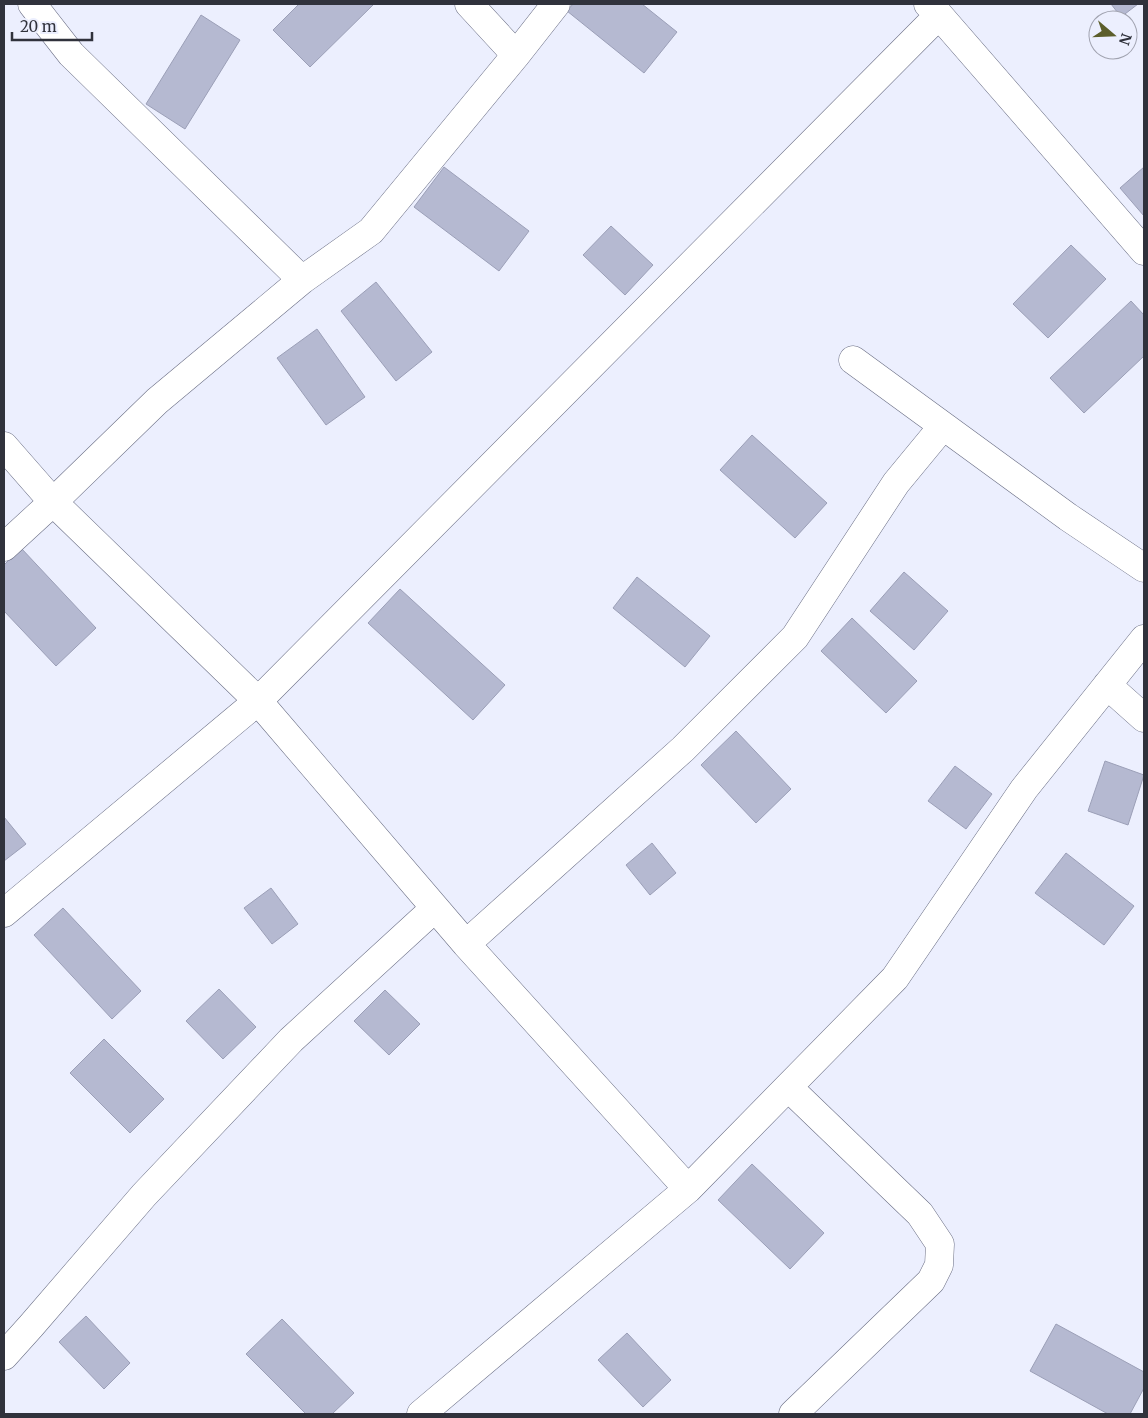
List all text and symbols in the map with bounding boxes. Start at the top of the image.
scale bar [12,10,92,42]
north arrow [1088,10,1138,60]
text: 20 m [20,17,57,36]
text: N [1115,31,1136,47]

